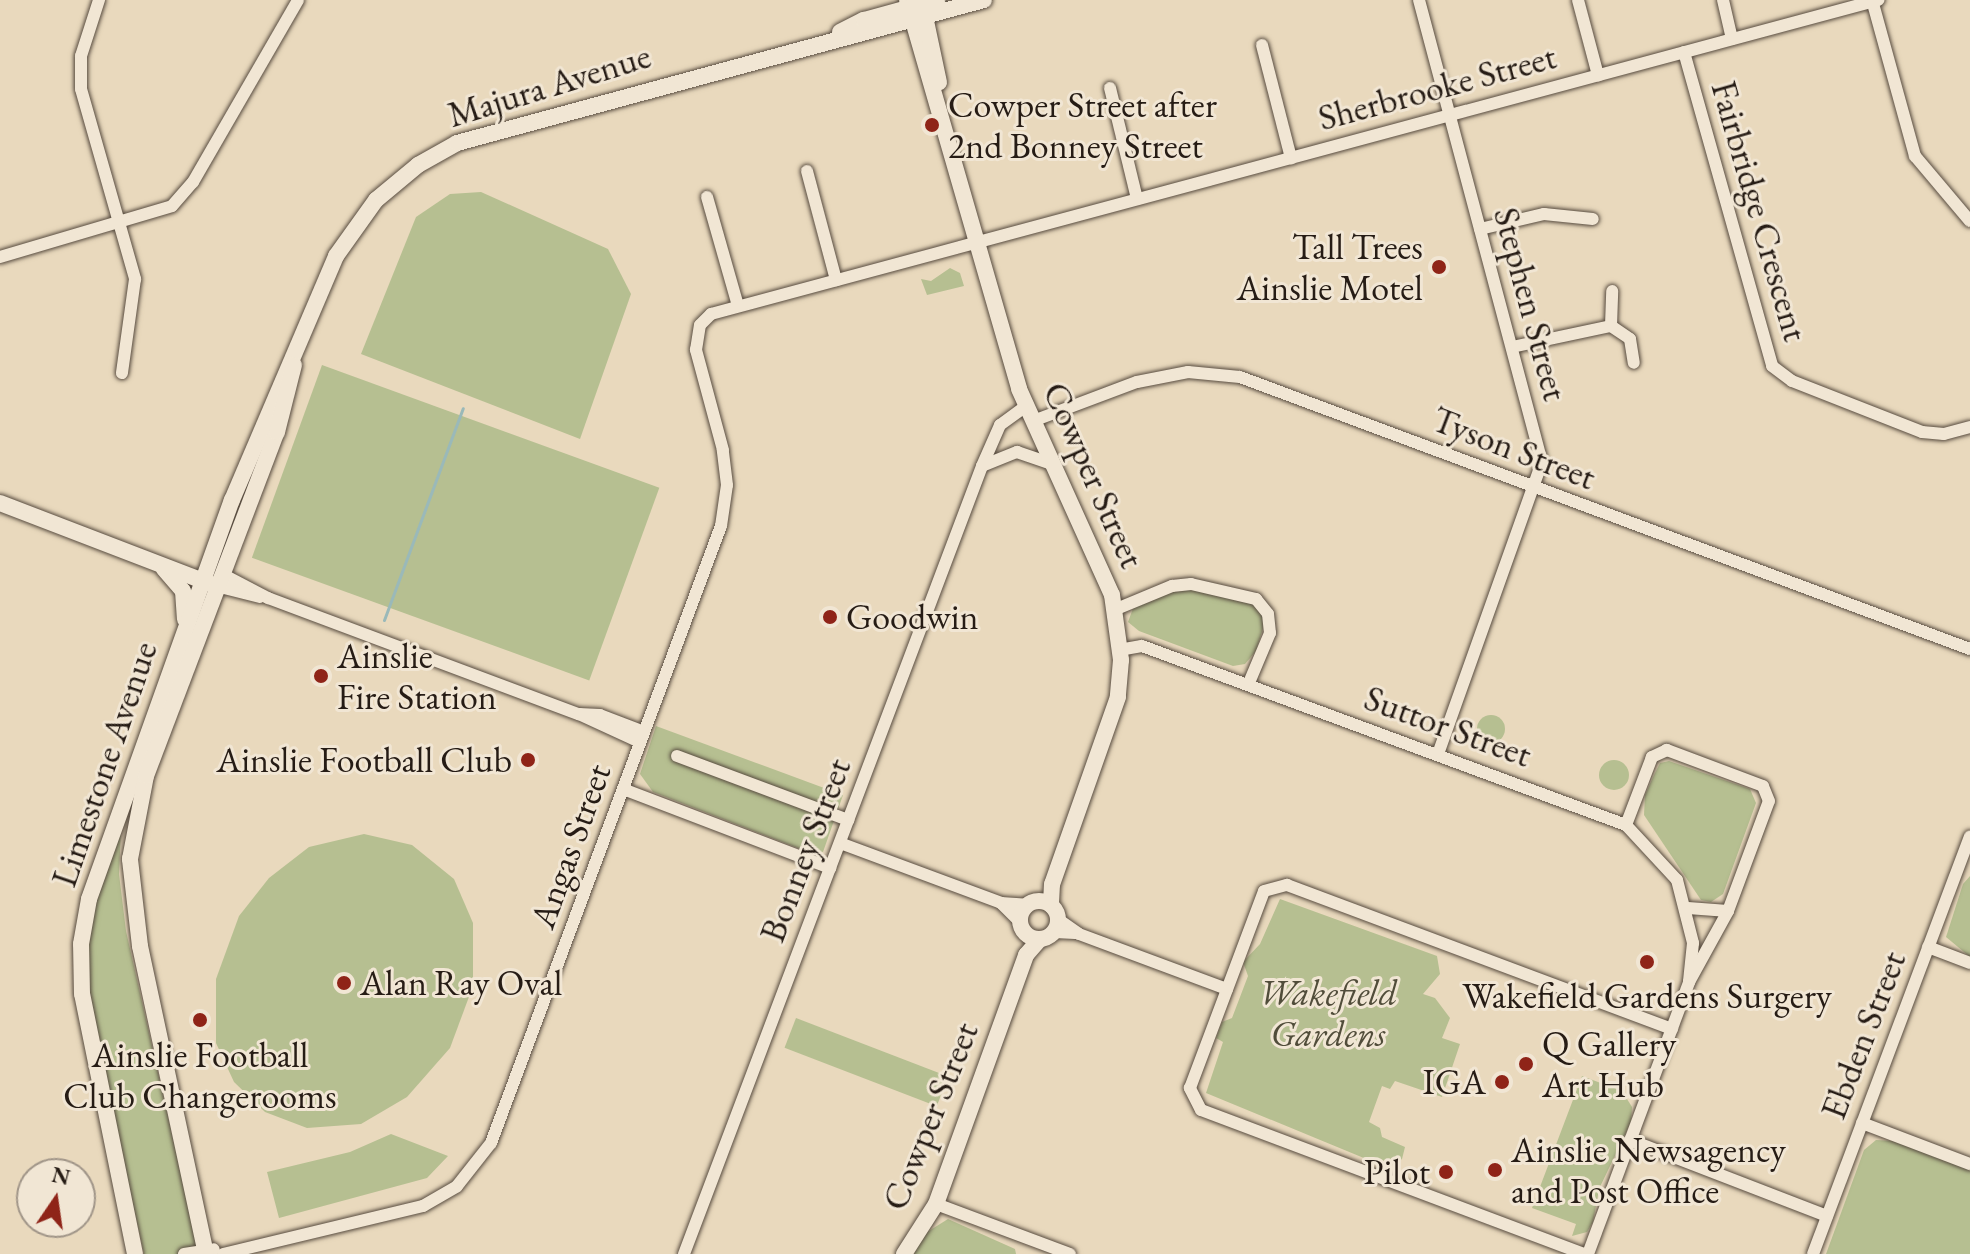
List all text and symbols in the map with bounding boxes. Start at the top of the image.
street label: Majura Avenue [442,34,656,136]
street label: Sherbrooke Street [1313,35,1561,139]
street label: Fairbridge Crescent [1702,76,1818,346]
place label: Cowper Street after 2nd Bonney Street [948,82,1217,167]
marker: Cowper Street after 2nd Bonney Street [923,116,941,134]
street label: Stephen Street [1484,203,1578,405]
place label: Tall Trees Ainslie Motel [1236,224,1423,309]
marker: Tall Trees Ainslie Motel [1430,258,1448,276]
street label: Cowper Street [1034,376,1154,574]
street label: Tyson Street [1426,397,1602,499]
place label: Goodwin [846,595,979,639]
marker: Goodwin [821,608,839,626]
place label: Ainslie Fire Station [337,633,497,718]
street label: Limestone Avenue [42,636,166,892]
marker: Ainslie Fire Station [312,667,330,685]
street label: Suttor Street [1359,676,1537,776]
place label: Ainslie Football Club [216,738,512,782]
marker: Ainslie Football Club [519,751,537,769]
street label: Bonney Street [750,752,860,948]
street label: Angas Street [520,758,620,934]
street label: Ebden Street [1811,945,1915,1125]
marker: Wakefield Gardens Surgery [1638,953,1656,971]
place label: Alan Ray Oval [360,961,562,1005]
park label: Wakefield Gardens [1259,970,1397,1055]
marker: Alan Ray Oval [335,974,353,992]
place label: Wakefield Gardens Surgery [1462,974,1832,1018]
marker: Ainslie Football Club Changerooms [191,1011,209,1029]
street label: Cowper Street [873,1016,987,1216]
place label: Q Gallery Art Hub [1542,1021,1676,1106]
place label: Ainslie Football Club Changerooms [63,1032,337,1117]
marker: Q Gallery Art Hub [1517,1055,1535,1073]
place label: IGA [1423,1060,1486,1104]
marker: IGA [1493,1073,1511,1091]
place label: Ainslie Newsagency and Post Office [1511,1127,1786,1212]
place label: Pilot [1364,1150,1430,1194]
north arrow [16,1158,96,1238]
text: N [49,1160,73,1192]
marker: Ainslie Newsagency and Post Office [1486,1161,1504,1179]
marker: Pilot [1437,1163,1455,1181]

